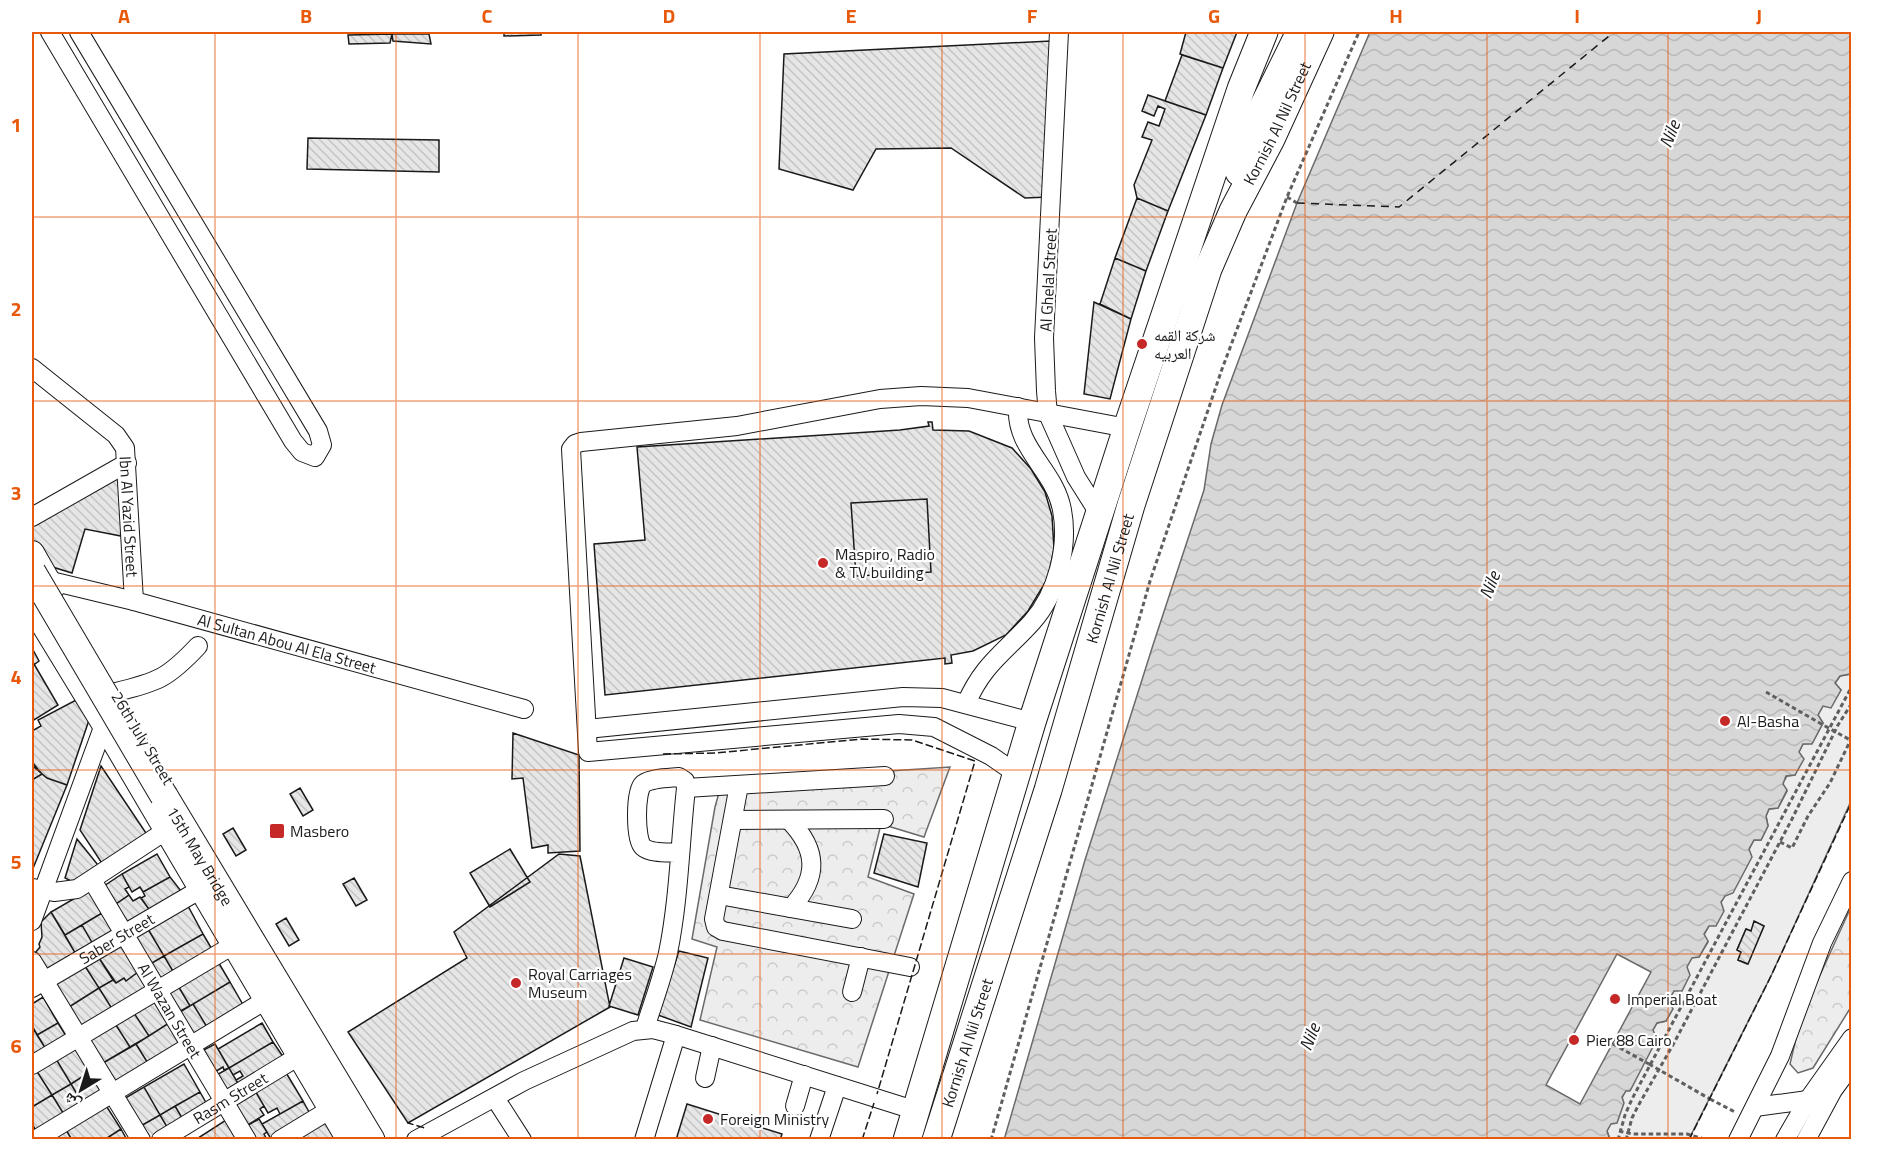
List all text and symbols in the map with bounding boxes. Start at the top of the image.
text: A [118,0,130,31]
text: B [300,0,312,31]
text: C [482,0,493,31]
text: D [663,0,675,31]
text: E [845,0,857,31]
text: F [1027,0,1038,31]
text: G [1208,0,1220,31]
text: H [1389,0,1403,31]
text: I [1574,0,1580,31]
text: J [1756,0,1762,31]
street label: Kornish Al Nil Street [1237,57,1317,189]
text: 1 [10,109,22,140]
water label: Nile [1652,115,1688,152]
street label: Al Ghelal Street [1033,227,1063,332]
text: 2 [10,293,22,324]
place label: شركة القمه العربيه [1154,323,1216,365]
marker: شركة القمه العربيه [1135,337,1149,351]
street label: Ibn Al Yazid Street [114,456,145,578]
text: 3 [10,477,22,508]
street label: Kornish Al Nil Street [1079,510,1140,646]
place label: Maspiro, Radio & TV building [835,542,935,584]
marker: Maspiro, Radio & TV building [816,556,830,570]
water label: Nile [1472,566,1508,603]
street label: Al Sultan Abou Al Ela Street [195,607,379,680]
text: 4 [10,661,22,692]
street label: 26th July Street [106,687,181,789]
place label: Al-Basha [1737,709,1799,733]
marker: Al-Basha [1718,714,1732,728]
street label: 15th May Bridge [161,802,239,910]
place label: Masbero [290,819,349,843]
marker: Masbero [268,822,286,840]
text: 5 [10,846,22,877]
street label: Saber Street [74,907,159,970]
street label: Al Wazan Street [132,958,208,1063]
place label: Royal Carriages Museum [528,962,632,1004]
street label: Kornish Al Nil Street [935,975,999,1110]
marker: Royal Carriages Museum [509,976,523,990]
place label: Imperial Boat [1627,987,1717,1011]
marker: Imperial Boat [1608,992,1622,1006]
water label: Nile [1292,1018,1328,1055]
place label: Pier 88 Cairo [1586,1028,1672,1052]
text: 6 [10,1030,22,1061]
marker: Pier 88 Cairo [1567,1033,1581,1047]
north arrow [51,1060,111,1120]
street label: Rasm Street [188,1066,272,1130]
text: ش [58,1087,86,1117]
place label: Foreign Ministry [720,1107,830,1131]
marker: Foreign Ministry [701,1112,715,1126]

